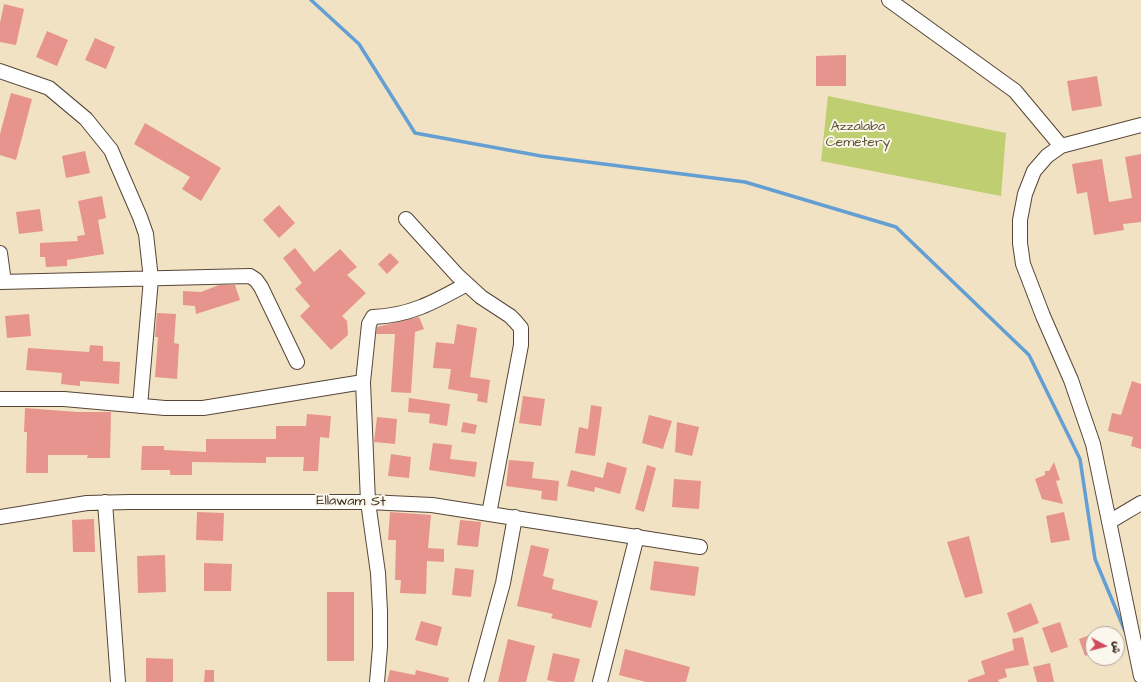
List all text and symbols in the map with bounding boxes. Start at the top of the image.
park label: Azzalaba Cemetery [826,119,890,152]
street label: Ellawam St [316,493,386,511]
north arrow [1085,626,1125,666]
text: ش [1108,640,1125,654]

